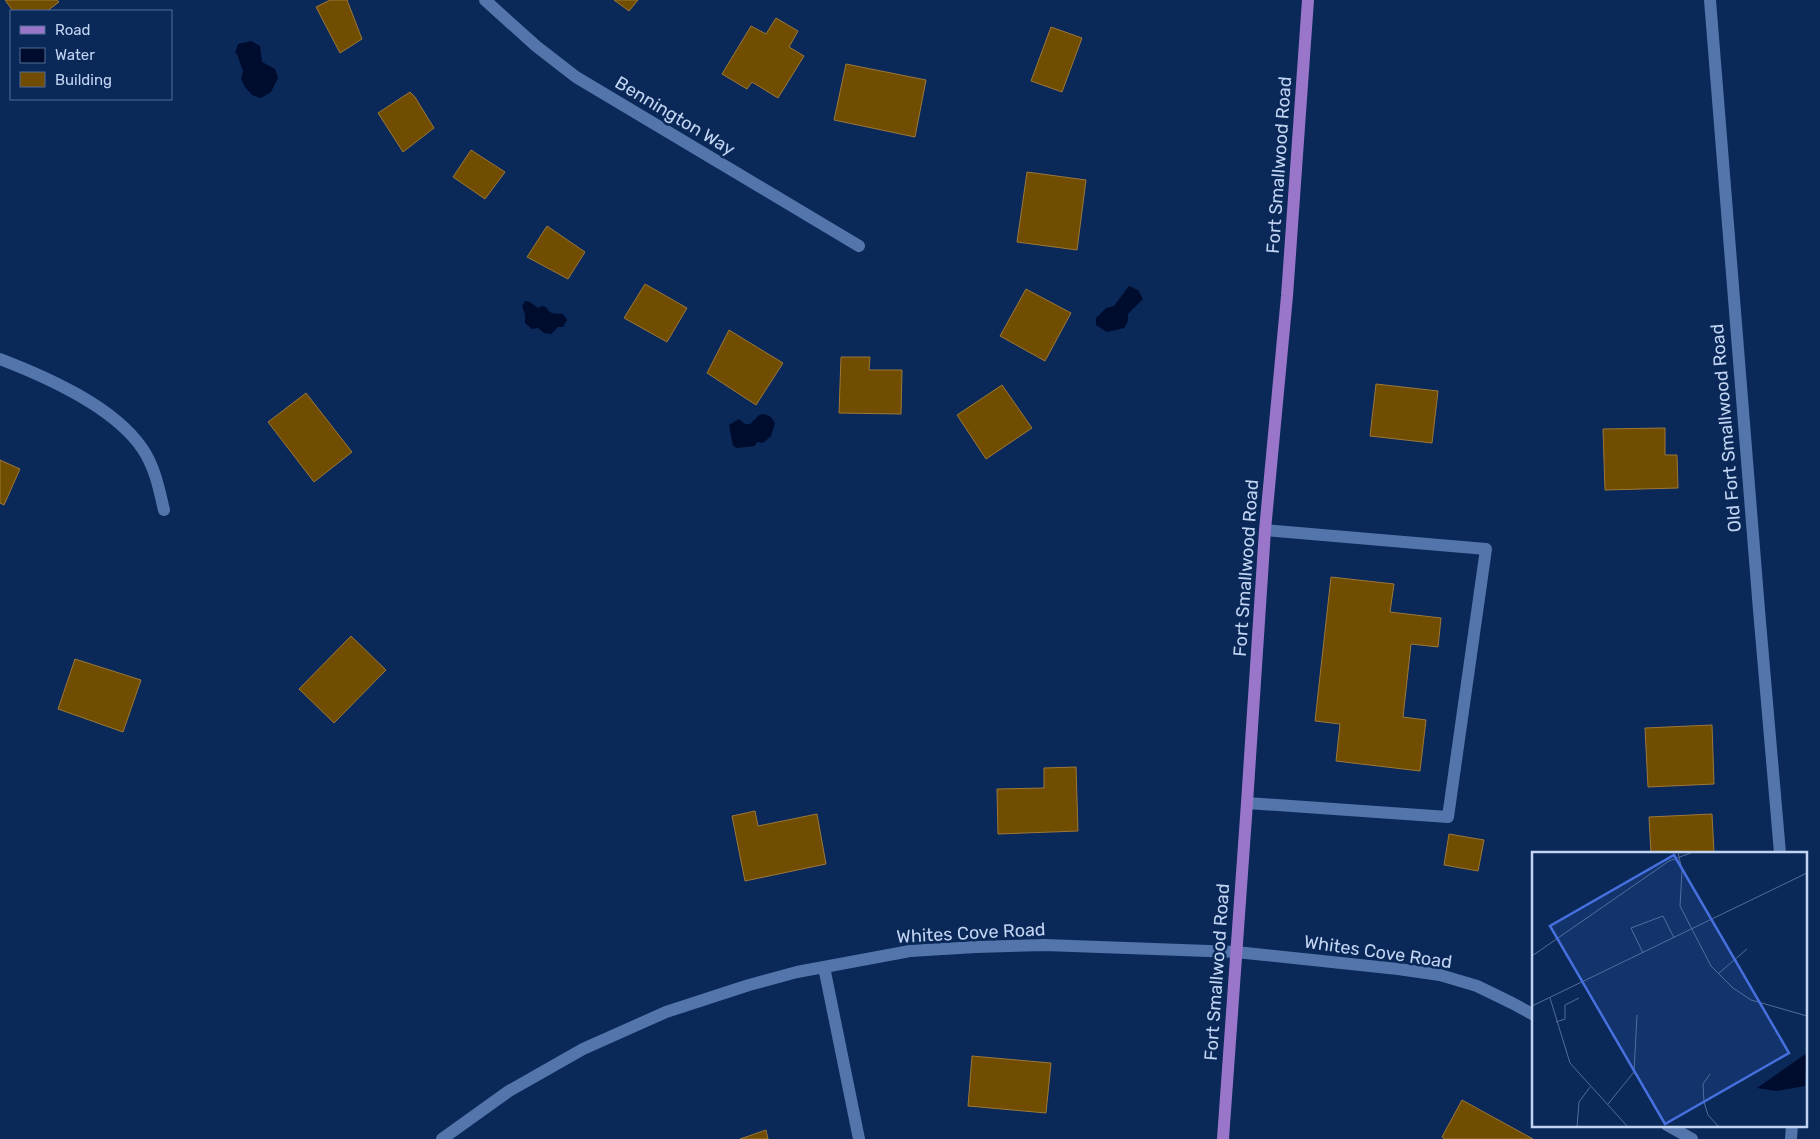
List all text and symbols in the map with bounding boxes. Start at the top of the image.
legend [10,10,172,100]
text: Road [55,21,91,39]
text: Water [55,46,95,64]
text: Building [55,71,112,89]
street label: Bennington Way [611,72,739,160]
street label: Fort Smallwood Road [1262,76,1296,254]
street label: Old Fort Smallwood Road [1706,323,1746,533]
street label: Fort Smallwood Road [1229,479,1263,657]
inset map [1532,852,1808,1126]
street label: Fort Smallwood Road [1200,883,1234,1061]
street label: Whites Cove Road [896,918,1046,948]
street label: Whites Cove Road [1303,931,1453,973]

